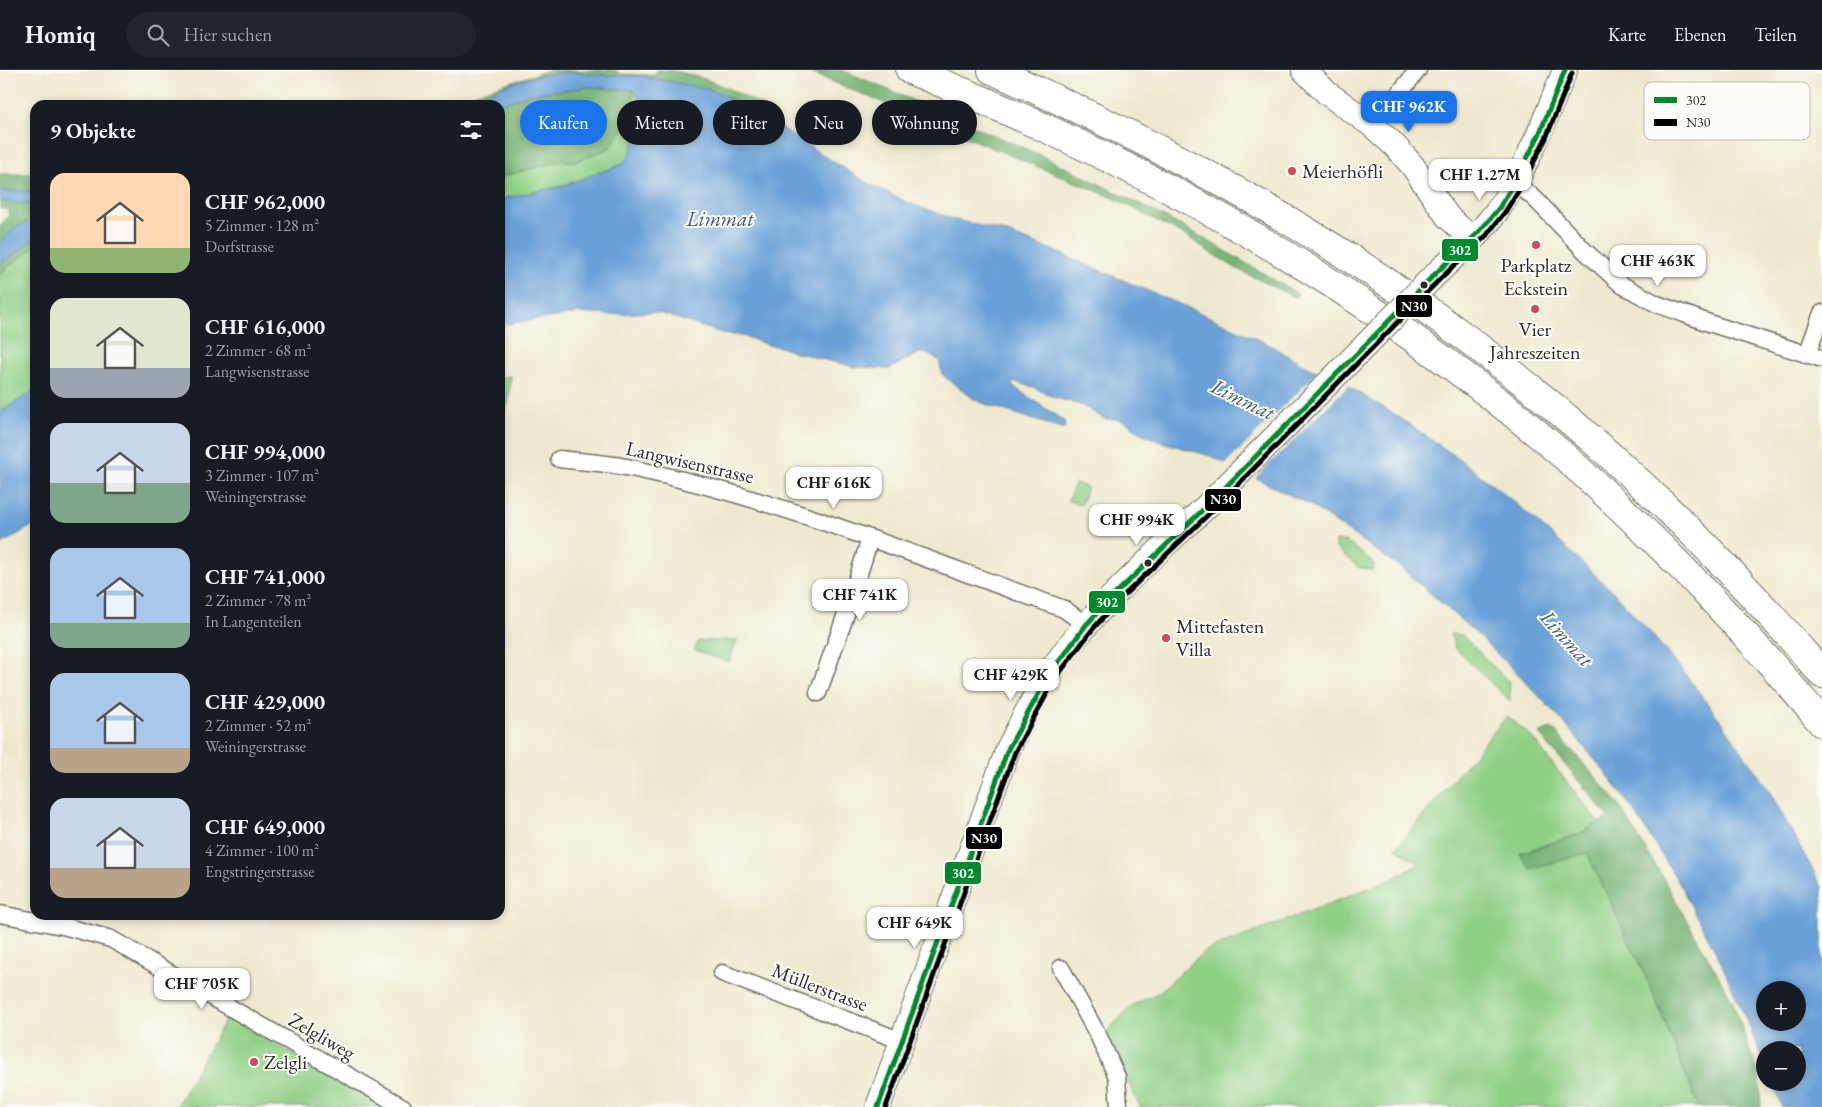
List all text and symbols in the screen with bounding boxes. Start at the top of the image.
search box [126,12,476,57]
text: Homiq [25,19,96,50]
icon: search [144,21,172,49]
text: Hier suchen [184,22,272,47]
text: Karte [1608,23,1646,46]
text: Ebenen [1674,23,1727,46]
text: Teilen [1755,23,1797,46]
legend [1644,82,1810,140]
pin: CHF 962K [1357,90,1461,133]
text: 302 [1686,91,1706,109]
text: CHF 962K [1372,96,1446,117]
chip: Kaufen [520,100,607,145]
chip: Mieten [617,100,703,145]
chip: Filter [713,100,785,145]
chip: Neu [795,100,862,145]
chip: Wohnung [872,100,977,145]
text: N30 [1686,113,1711,131]
icon: filters [457,116,485,144]
text: 9 Objekte [50,117,136,144]
place label: Meierhöfli [1302,158,1383,184]
pin: CHF 1.27M [1423,158,1537,201]
text: CHF 1.27M [1440,164,1520,185]
marker: Meierhöfli [1286,165,1298,177]
text: CHF 962,000 [205,188,325,215]
icon: home [90,193,150,253]
water label: Limmat [685,205,754,232]
text: 5 Zimmer · 128 m² [205,215,319,236]
text: Dorfstrasse [205,236,274,257]
line badge: 302 [1441,238,1479,262]
marker: Parkplatz Eckstein [1530,239,1542,251]
text: 302 [1449,241,1472,259]
pin: CHF 463K [1606,244,1710,287]
text: CHF 463K [1621,250,1695,271]
place label: Parkplatz Eckstein [1501,252,1572,301]
unlabelled marker [1419,280,1429,290]
line badge: N30 [1395,294,1433,318]
text: N30 [1401,297,1428,315]
marker: Vier Jahreszeiten [1529,303,1541,315]
text: CHF 616,000 [205,313,325,340]
place label: Vier Jahreszeiten [1488,316,1581,365]
icon: home [90,318,150,378]
text: 2 Zimmer · 68 m² [205,340,311,361]
text: Langwisenstrasse [205,361,309,382]
water label: Limmat [1206,372,1280,426]
street label: Langwisenstrasse [624,435,757,489]
text: CHF 994,000 [205,438,325,465]
icon: home [90,443,150,503]
text: 3 Zimmer · 107 m² [205,465,319,486]
pin: CHF 616K [782,466,886,509]
text: CHF 616K [797,472,871,493]
text: Weiningerstrasse [205,486,306,507]
line badge: N30 [1204,488,1242,512]
text: N30 [1210,490,1237,508]
pin: CHF 994K [1085,504,1189,546]
text: CHF 994K [1100,509,1174,530]
unlabelled marker [1143,558,1153,568]
text: CHF 741,000 [205,563,325,590]
icon: home [90,568,150,628]
pin: CHF 741K [808,578,912,621]
text: CHF 741K [823,584,897,605]
text: 2 Zimmer · 78 m² [205,590,311,611]
line badge: 302 [1088,590,1126,614]
text: 302 [1096,593,1119,611]
water label: Limmat [1534,603,1600,673]
text: In Langenteilen [205,611,302,632]
place label: Mittefasten Villa [1176,613,1265,662]
marker: Mittefasten Villa [1160,632,1172,644]
pin: CHF 429K [959,658,1063,701]
text: CHF 429K [974,664,1048,685]
text: CHF 429,000 [205,688,325,715]
icon: home [90,693,150,753]
text: 2 Zimmer · 52 m² [205,715,311,736]
text: Weiningerstrasse [205,736,306,757]
text: CHF 649,000 [205,813,325,840]
icon: home [90,818,150,878]
line badge: N30 [965,826,1003,850]
text: N30 [971,829,998,847]
text: 4 Zimmer · 100 m² [205,840,319,861]
text: Engstringerstrasse [205,861,314,882]
line badge: 302 [944,861,982,885]
text: 302 [952,864,975,882]
pin: CHF 649K [863,906,967,949]
text: CHF 649K [878,912,952,933]
street label: Müllerstrasse [768,957,872,1017]
pin: CHF 705K [150,968,254,1010]
text: CHF 705K [165,973,239,994]
map controls [1756,981,1806,1091]
button: + [1756,981,1806,1031]
street label: Zelgliweg [284,1007,360,1065]
button: − [1756,1041,1806,1091]
place label: Zelgli [264,1050,307,1074]
marker: Zelgli [248,1056,260,1068]

